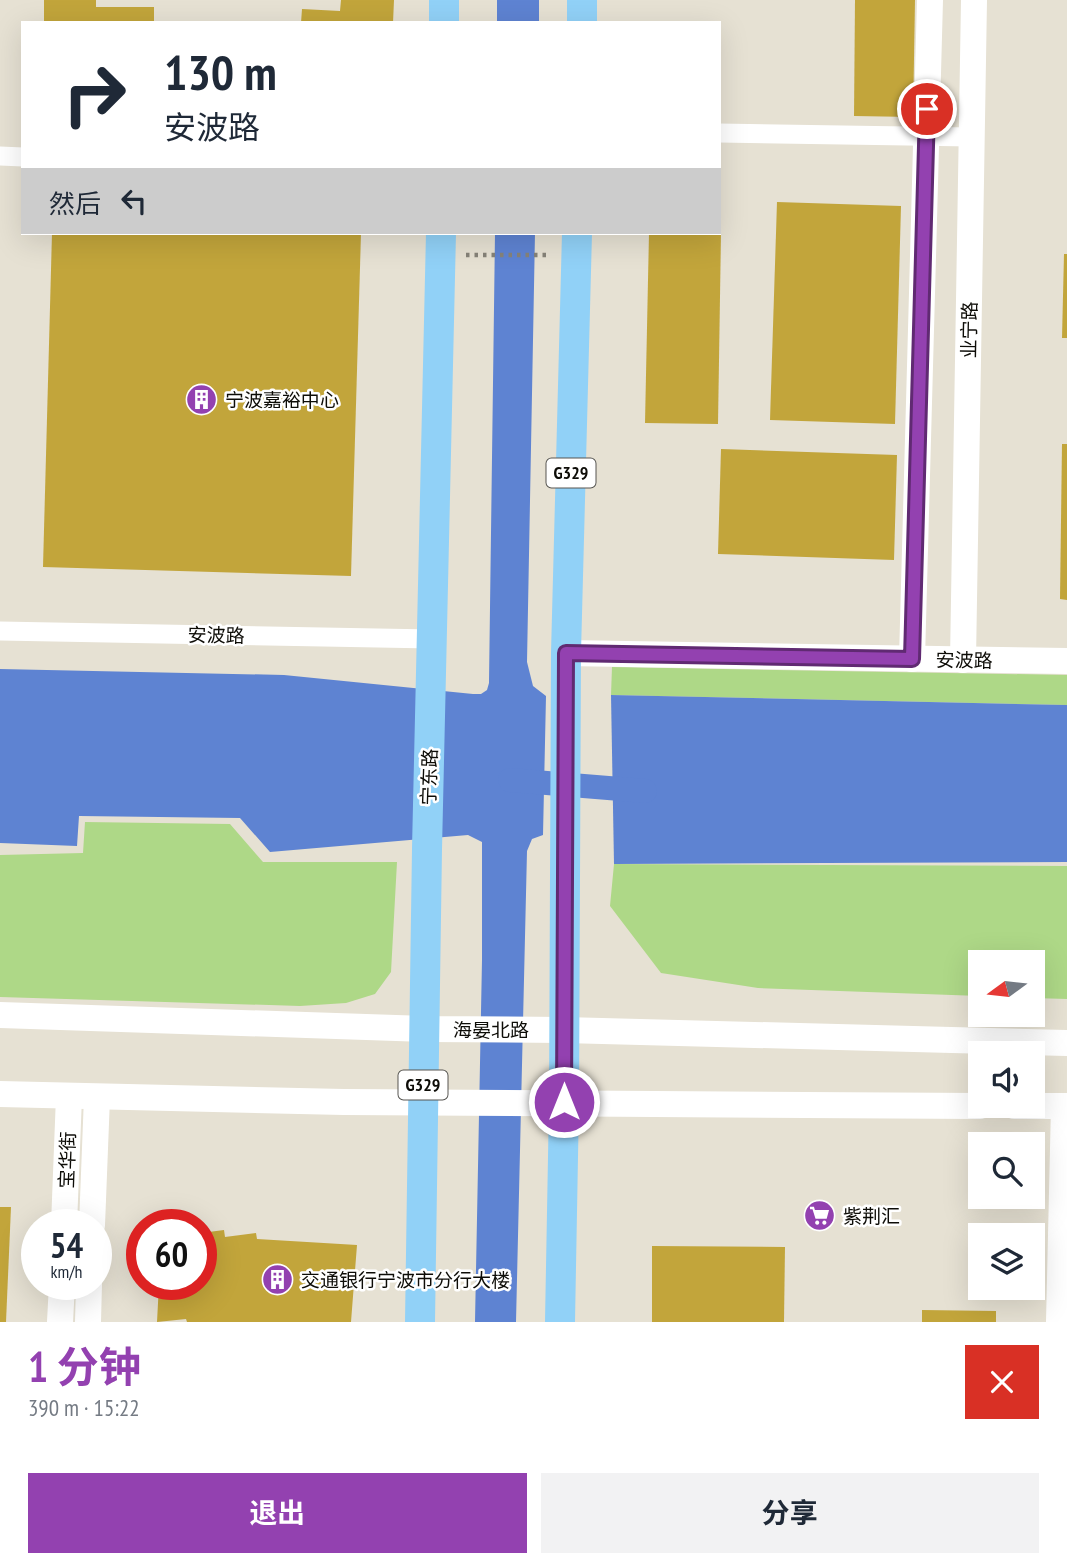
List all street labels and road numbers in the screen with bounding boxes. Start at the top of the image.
street label: 业宁路 [957,301,981,359]
road number: G329 [546,458,596,488]
street label: 安波路 [187,623,245,647]
street label: 安波路 [935,648,993,672]
street label: 宁东路 [416,748,442,806]
street label: 海晏北路 [453,1018,529,1042]
road number: G329 [398,1070,448,1100]
street label: 宝华街 [54,1131,80,1189]

